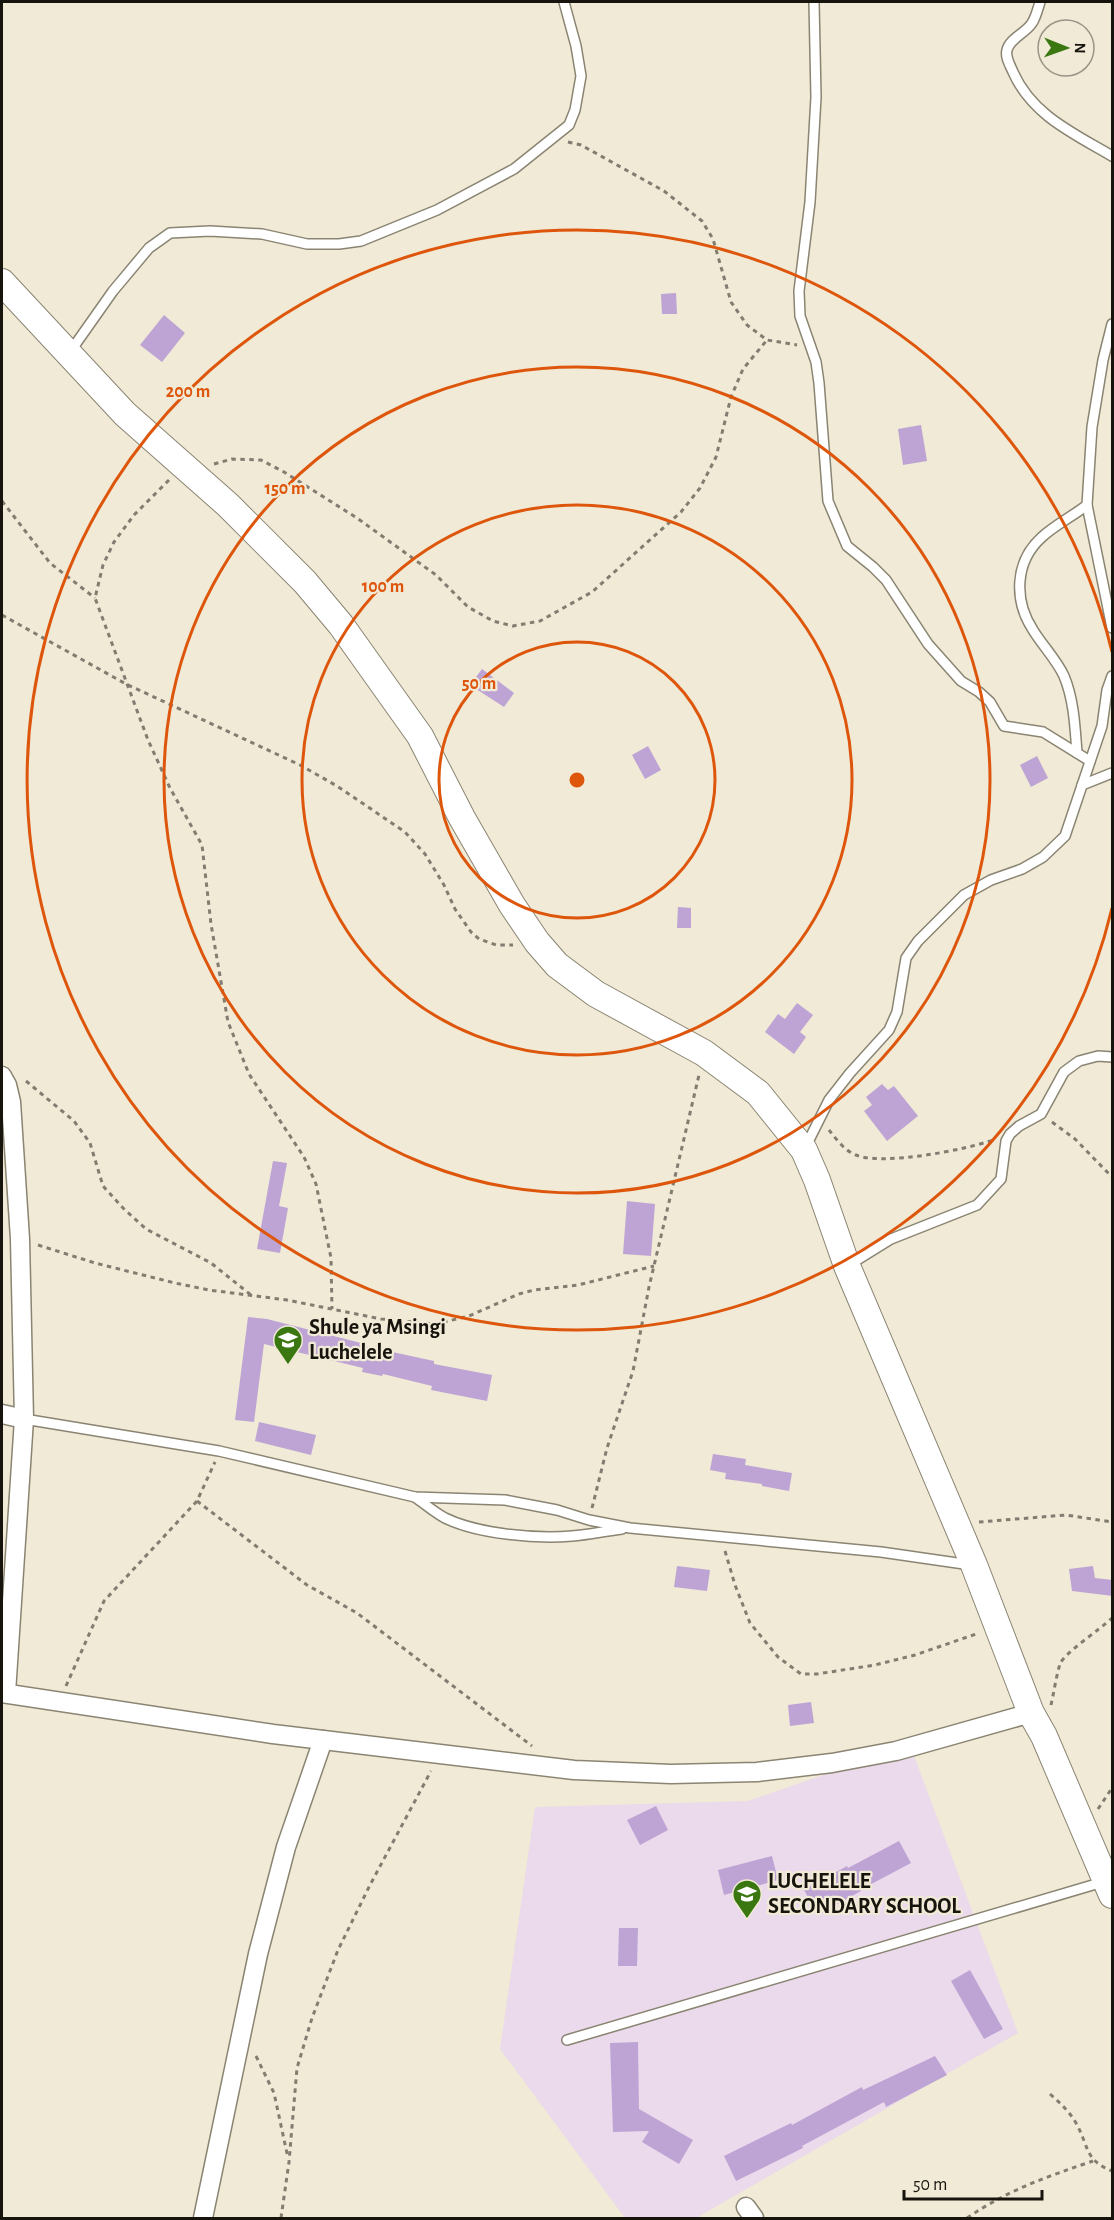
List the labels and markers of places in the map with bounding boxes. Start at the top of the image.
centre of rings [567,770,587,790]
place label: Shule ya Msingi Luchelele [309,1316,446,1363]
school or university icon: Shule ya Msingi Luchelele [272,1324,304,1366]
place label: LUCHELELE SECONDARY SCHOOL [768,1870,961,1917]
school or university icon: LUCHELELE SECONDARY SCHOOL [731,1878,763,1920]

